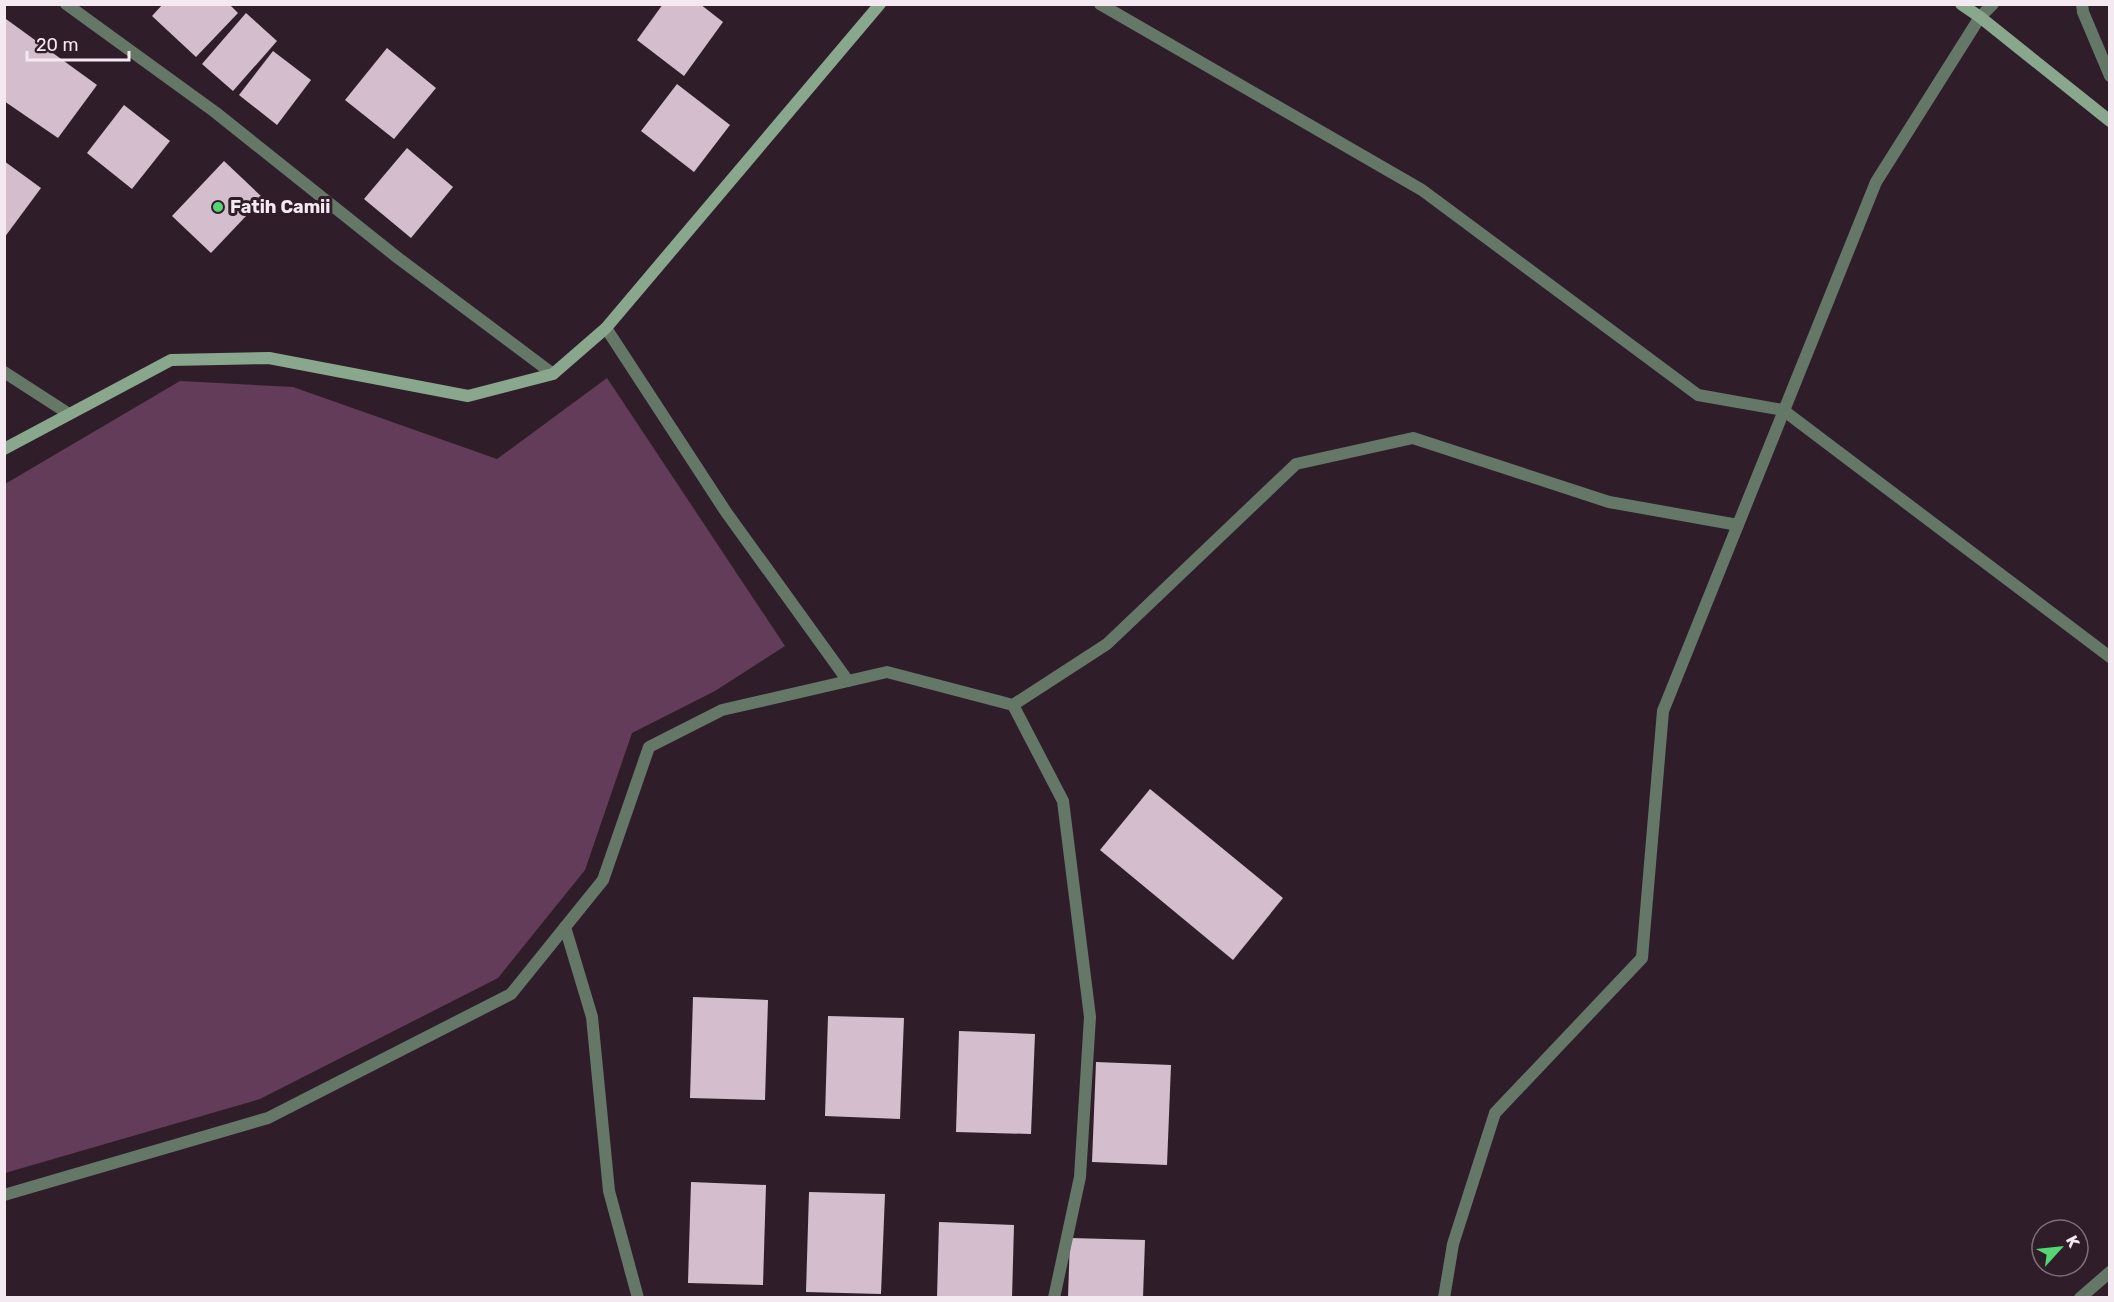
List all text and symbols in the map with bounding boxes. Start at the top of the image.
scale bar [27,24,129,62]
text: 20 m [36,34,78,56]
place label: Fatih Camii [230,196,330,218]
marker: Fatih Camii [211,200,225,214]
north arrow [2030,1218,2090,1278]
text: K [2062,1232,2084,1251]

